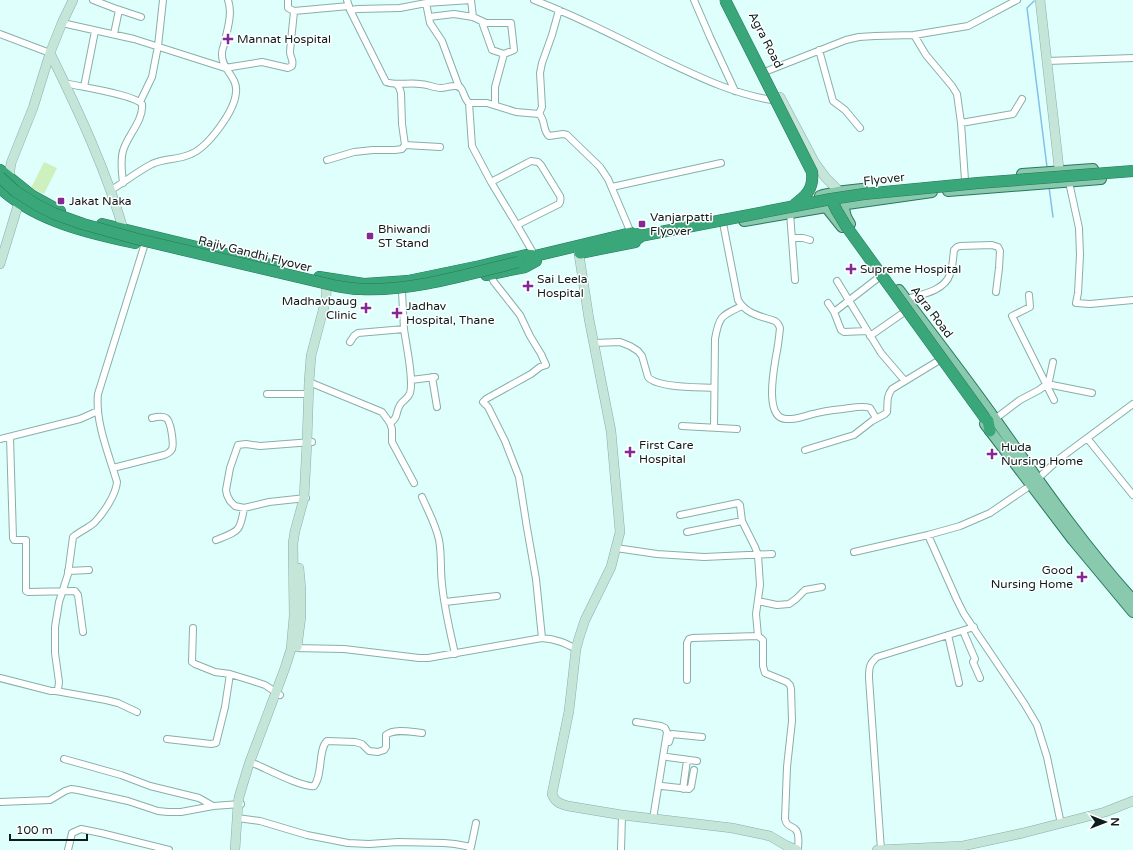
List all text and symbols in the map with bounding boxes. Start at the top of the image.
street label: Agra Road [746,10,786,70]
place label: Mannat Hospital [237,32,331,46]
marker: Mannat Hospital [222,33,234,45]
street label: Flyover [863,170,906,188]
place label: Jakat Naka [69,194,132,208]
marker: Jakat Naka [56,196,66,206]
place label: Vanjarpatti Flyover [650,210,712,238]
marker: Vanjarpatti Flyover [637,219,647,229]
place label: Bhiwandi ST Stand [378,222,431,250]
marker: Bhiwandi ST Stand [365,231,375,241]
street label: Rajiv Gandhi Flyover [197,233,314,275]
place label: Supreme Hospital [860,262,961,276]
marker: Supreme Hospital [845,263,857,275]
place label: Sai Leela Hospital [537,272,587,300]
marker: Sai Leela Hospital [522,280,534,292]
street label: Agra Road [908,283,956,341]
place label: Madhavbaug Clinic [282,294,357,322]
place label: Jadhav Hospital, Thane [406,299,495,327]
marker: Madhavbaug Clinic [360,302,372,314]
marker: Jadhav Hospital, Thane [391,307,403,319]
place label: First Care Hospital [639,438,694,466]
place label: Huda Nursing Home [1001,440,1083,468]
marker: First Care Hospital [624,446,636,458]
marker: Huda Nursing Home [986,448,998,460]
place label: Good Nursing Home [991,563,1073,591]
marker: Good Nursing Home [1076,571,1088,583]
north arrow [1085,802,1125,842]
scale bar [10,816,87,842]
text: N [1108,818,1121,826]
text: 100 m [16,823,53,837]

